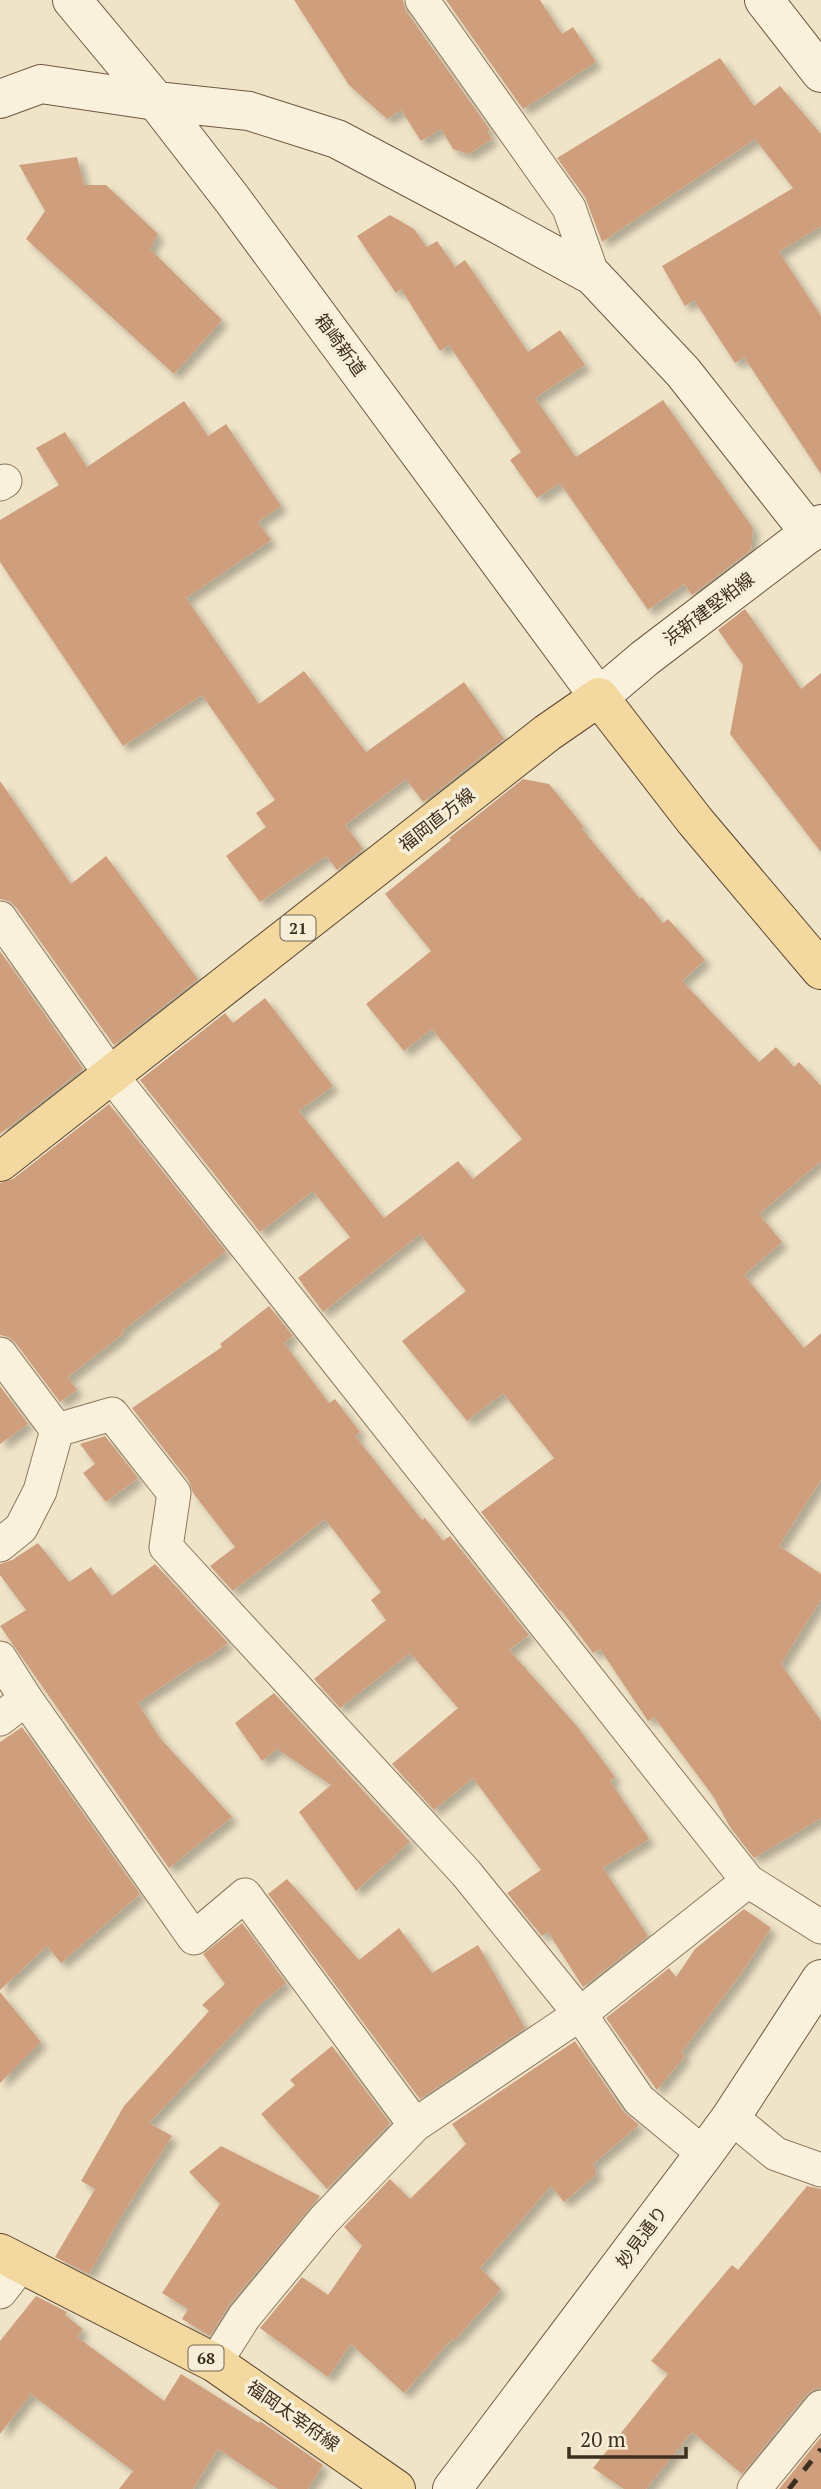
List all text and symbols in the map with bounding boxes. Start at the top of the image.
street label: 箱崎新道 [310,308,372,381]
street label: 浜新建堅粕線 [658,566,759,650]
street label: 福岡直方線 [394,782,479,856]
road number: 21 [280,916,316,940]
street label: 妙見通り [610,2200,672,2272]
road number: 68 [188,2346,224,2370]
street label: 福岡太宰府線 [242,2374,345,2456]
scale bar [569,2416,686,2460]
text: 20 m [580,2425,626,2453]

